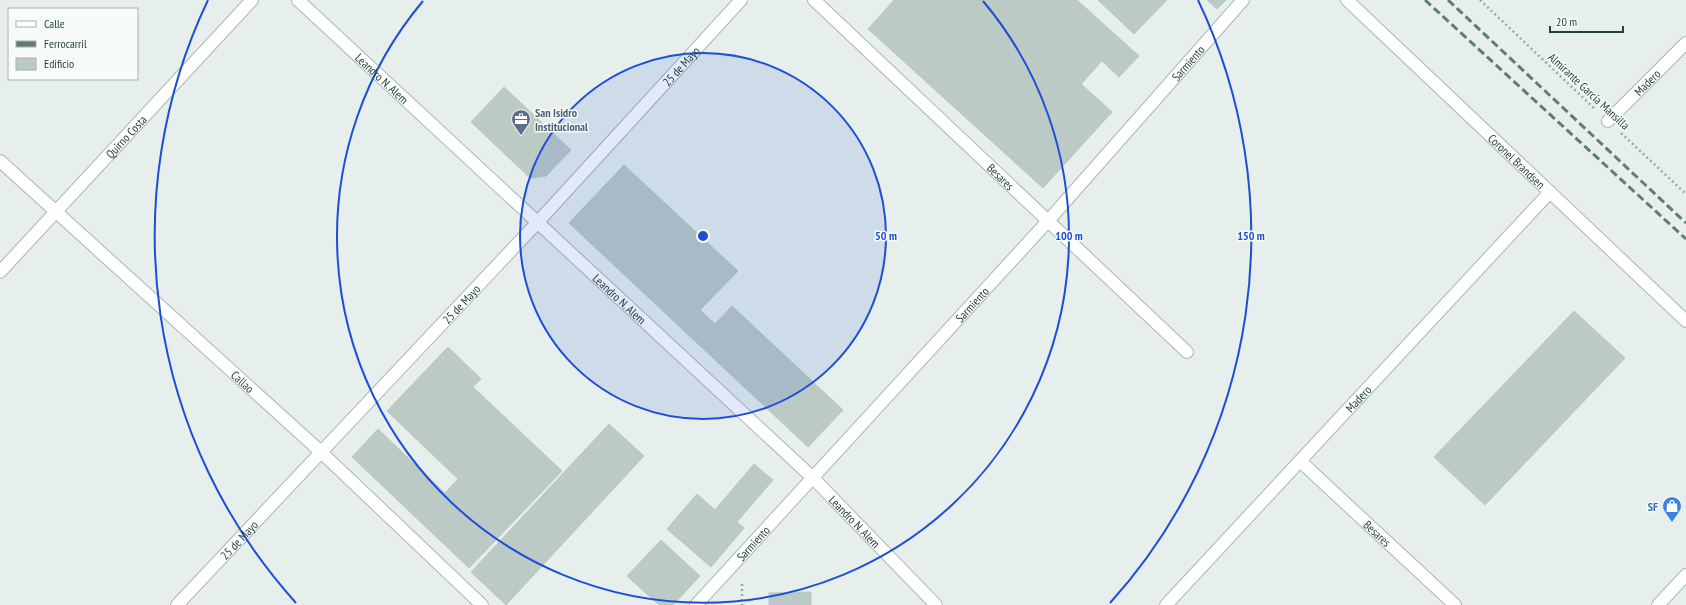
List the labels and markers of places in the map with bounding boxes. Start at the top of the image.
place label: San Isidro Institucional [535,105,588,134]
office icon: San Isidro Institucional [510,108,532,136]
centre of rings [696,229,710,243]
shop icon: SF [1661,495,1683,523]
place label: SF [1648,499,1658,514]

